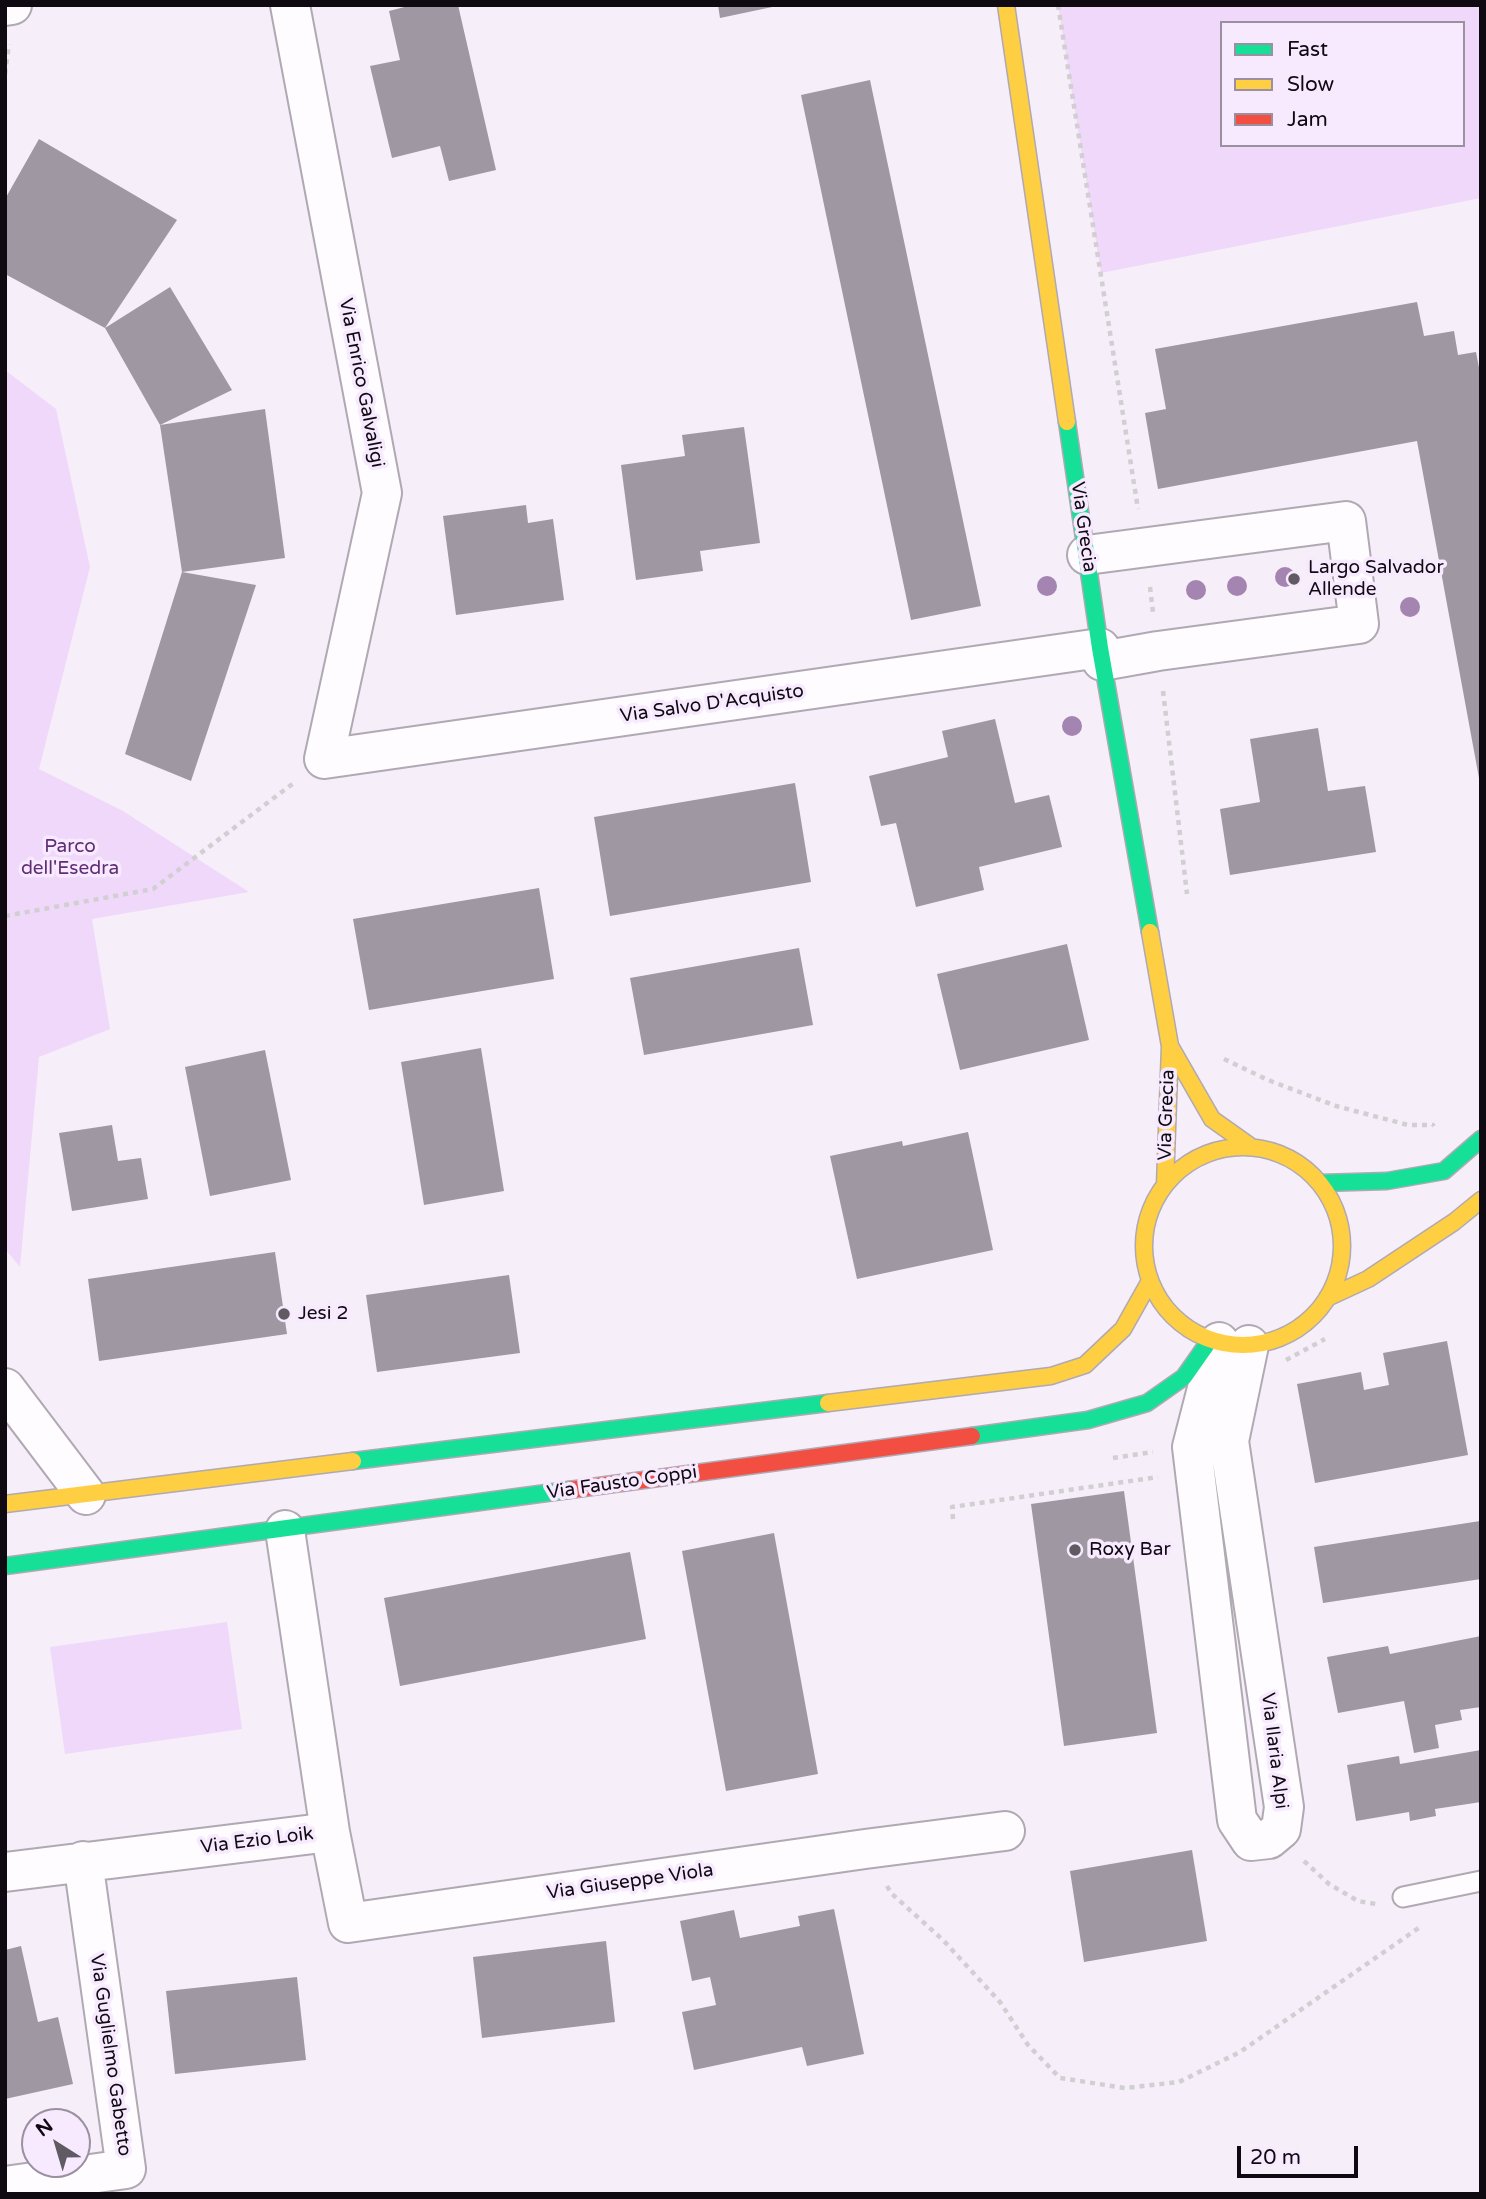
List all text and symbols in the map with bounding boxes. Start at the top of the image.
legend [1220,21,1465,147]
text: Fast [1287,37,1328,62]
text: Slow [1287,72,1334,97]
text: Jam [1287,107,1328,132]
street label: Via Enrico Galvaligi [333,296,389,470]
street label: Via Grecia [1065,480,1101,574]
place label: Largo Salvador Allende [1308,557,1444,601]
marker: Largo Salvador Allende [1286,571,1302,587]
street label: Via Salvo D'Acquisto [619,680,805,728]
park label: Parco dell'Esedra [21,836,119,880]
street label: Via Grecia [1154,1069,1180,1161]
place label: Jesi 2 [298,1303,348,1325]
marker: Jesi 2 [276,1306,292,1322]
street label: Via Fausto Coppi [545,1461,699,1505]
place label: Roxy Bar [1089,1539,1171,1561]
marker: Roxy Bar [1067,1542,1083,1558]
street label: Via Ilaria Alpi [1256,1691,1292,1811]
street label: Via Ezio Loik [199,1823,315,1859]
street label: Via Giuseppe Viola [545,1859,715,1905]
street label: Via Guglielmo Gabetto [85,1952,135,2158]
north arrow [21,2108,91,2178]
text: N [32,2114,57,2141]
scale bar [1241,2132,1362,2176]
text: 20 m [1250,2145,1301,2170]

